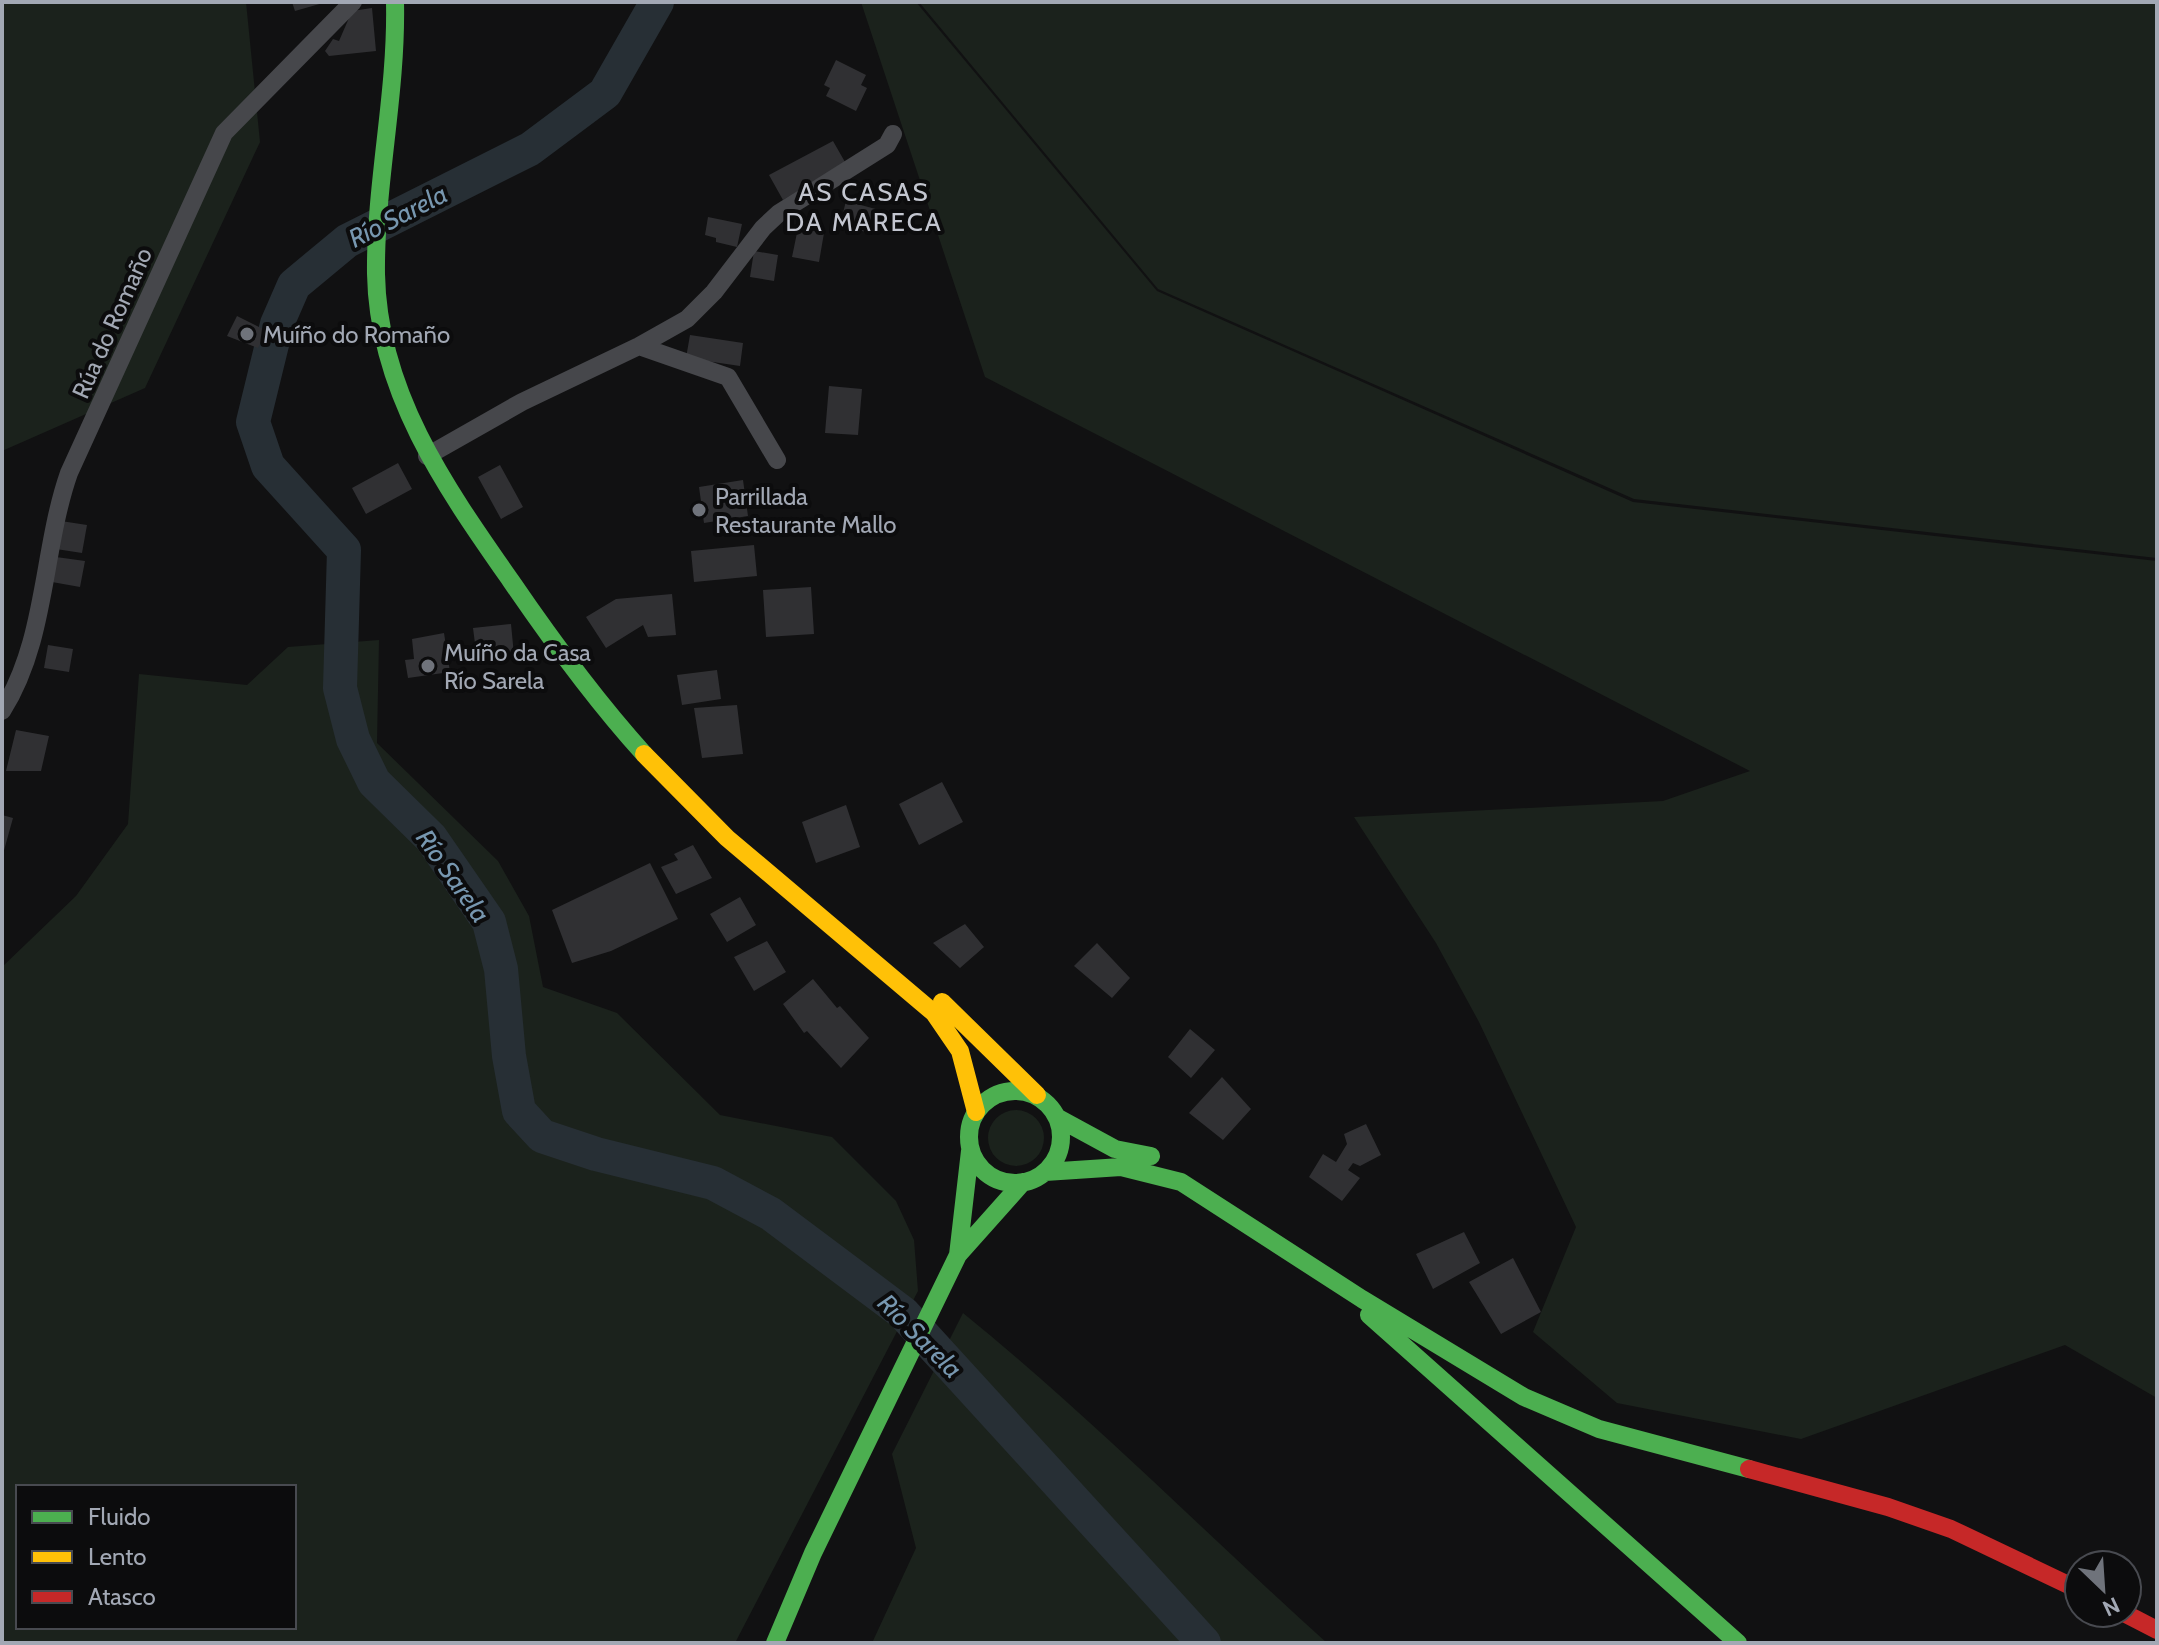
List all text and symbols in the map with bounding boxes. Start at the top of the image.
district label: AS CASAS DA MARECA [785,176,943,238]
water label: Río Sarela [343,178,453,254]
street label: Rúa do Romaño [66,243,158,403]
place label: Muíño do Romaño [263,320,450,349]
marker: Muíño do Romaño [238,325,256,343]
place label: Parrillada Restaurante Mallo [715,482,897,539]
marker: Parrillada Restaurante Mallo [690,501,708,519]
place label: Muíño da Casa Río Sarela [444,638,591,695]
marker: Muíño da Casa Río Sarela [419,657,437,675]
water label: Río Sarela [409,823,497,929]
water label: Río Sarela [871,1287,969,1385]
legend [16,1485,296,1629]
text: Fluido [88,1502,150,1531]
text: Lento [88,1542,147,1571]
north arrow [2063,1549,2143,1629]
text: Atasco [88,1582,156,1611]
text: N [2098,1591,2124,1622]

